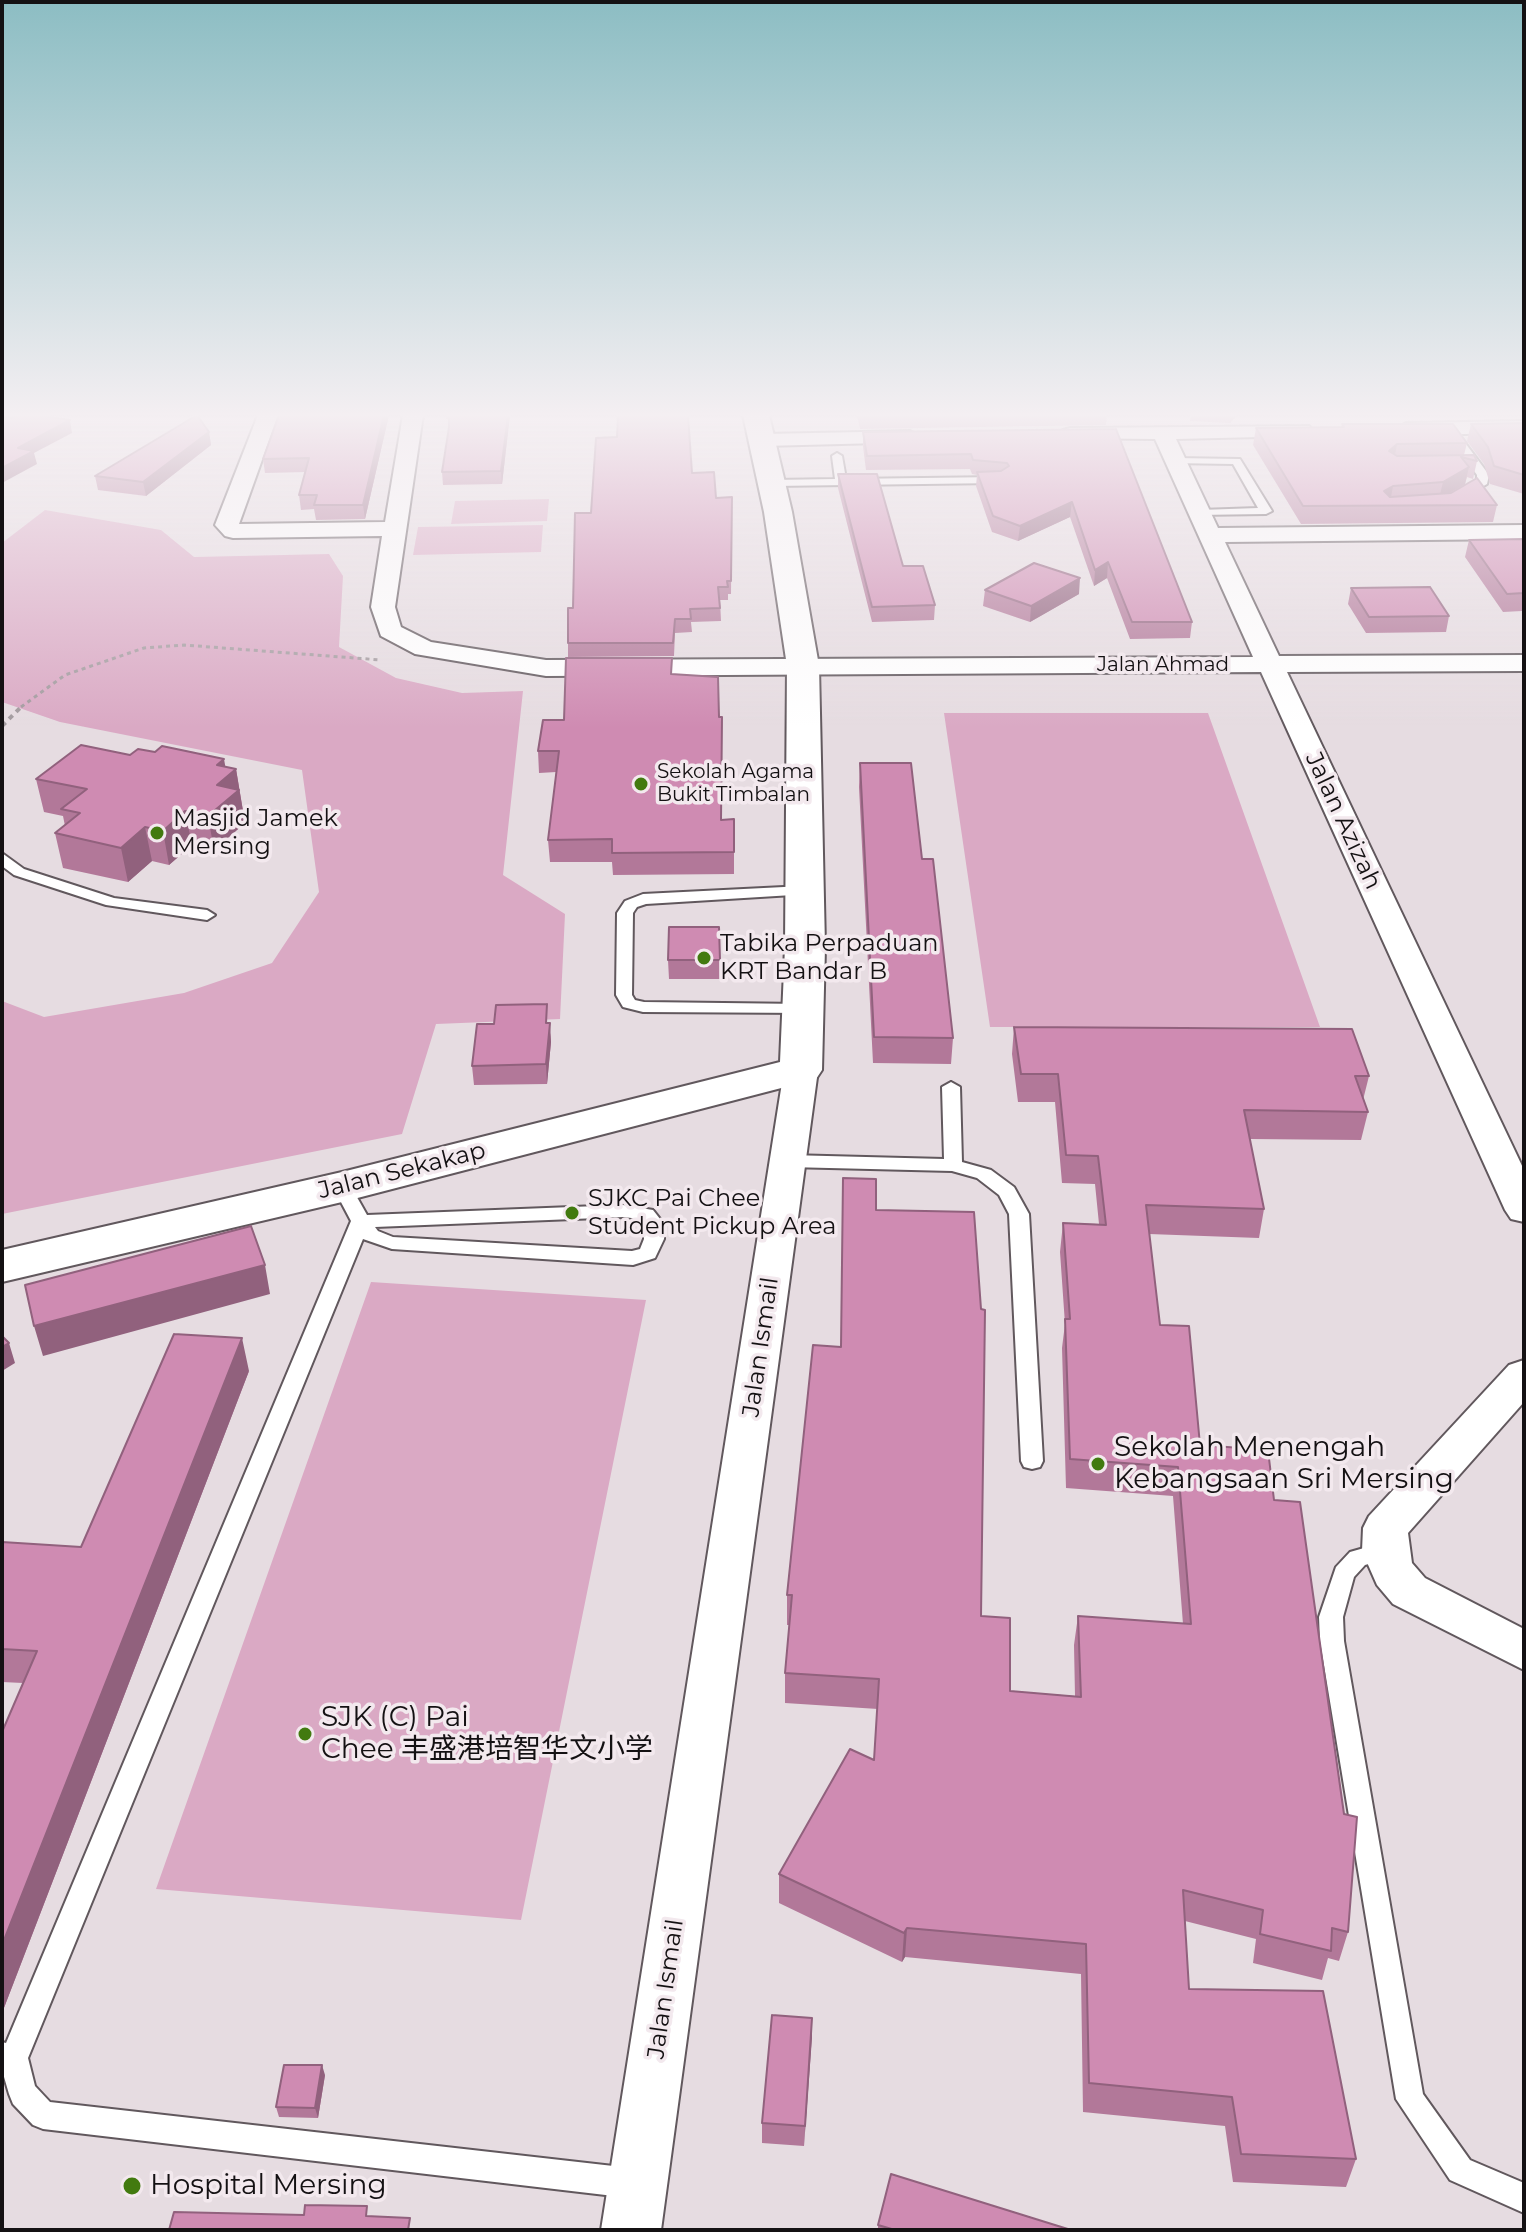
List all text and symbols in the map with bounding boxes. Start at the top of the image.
street label: Jalan Ahmad [1097,653,1229,677]
street label: Jalan Azizah [1299,748,1387,894]
place label: Sekolah Agama Bukit Timbalan [657,760,814,807]
marker: Sekolah Agama Bukit Timbalan [632,775,650,793]
place label: Masjid Jamek Mersing [173,805,338,861]
marker: Masjid Jamek Mersing [148,824,166,842]
place label: Tabika Perpaduan KRT Bandar B [720,930,939,986]
marker: Tabika Perpaduan KRT Bandar B [695,949,713,967]
street label: Jalan Sekakap [315,1136,489,1206]
place label: SJKC Pai Chee Student Pickup Area [588,1185,836,1241]
marker: SJKC Pai Chee Student Pickup Area [563,1204,581,1222]
street label: Jalan Ismail [737,1275,785,1419]
place label: Sekolah Menengah Kebangsaan Sri Mersing [1114,1431,1454,1497]
marker: Sekolah Menengah Kebangsaan Sri Mersing [1089,1455,1107,1473]
place label: SJK (C) Pai Chee 丰盛港培智华文小学 [321,1701,653,1767]
marker: SJK (C) Pai Chee 丰盛港培智华文小学 [296,1725,314,1743]
street label: Jalan Ismail [642,1917,690,2061]
place label: Hospital Mersing [150,2169,387,2203]
marker: Hospital Mersing [121,2175,143,2197]

